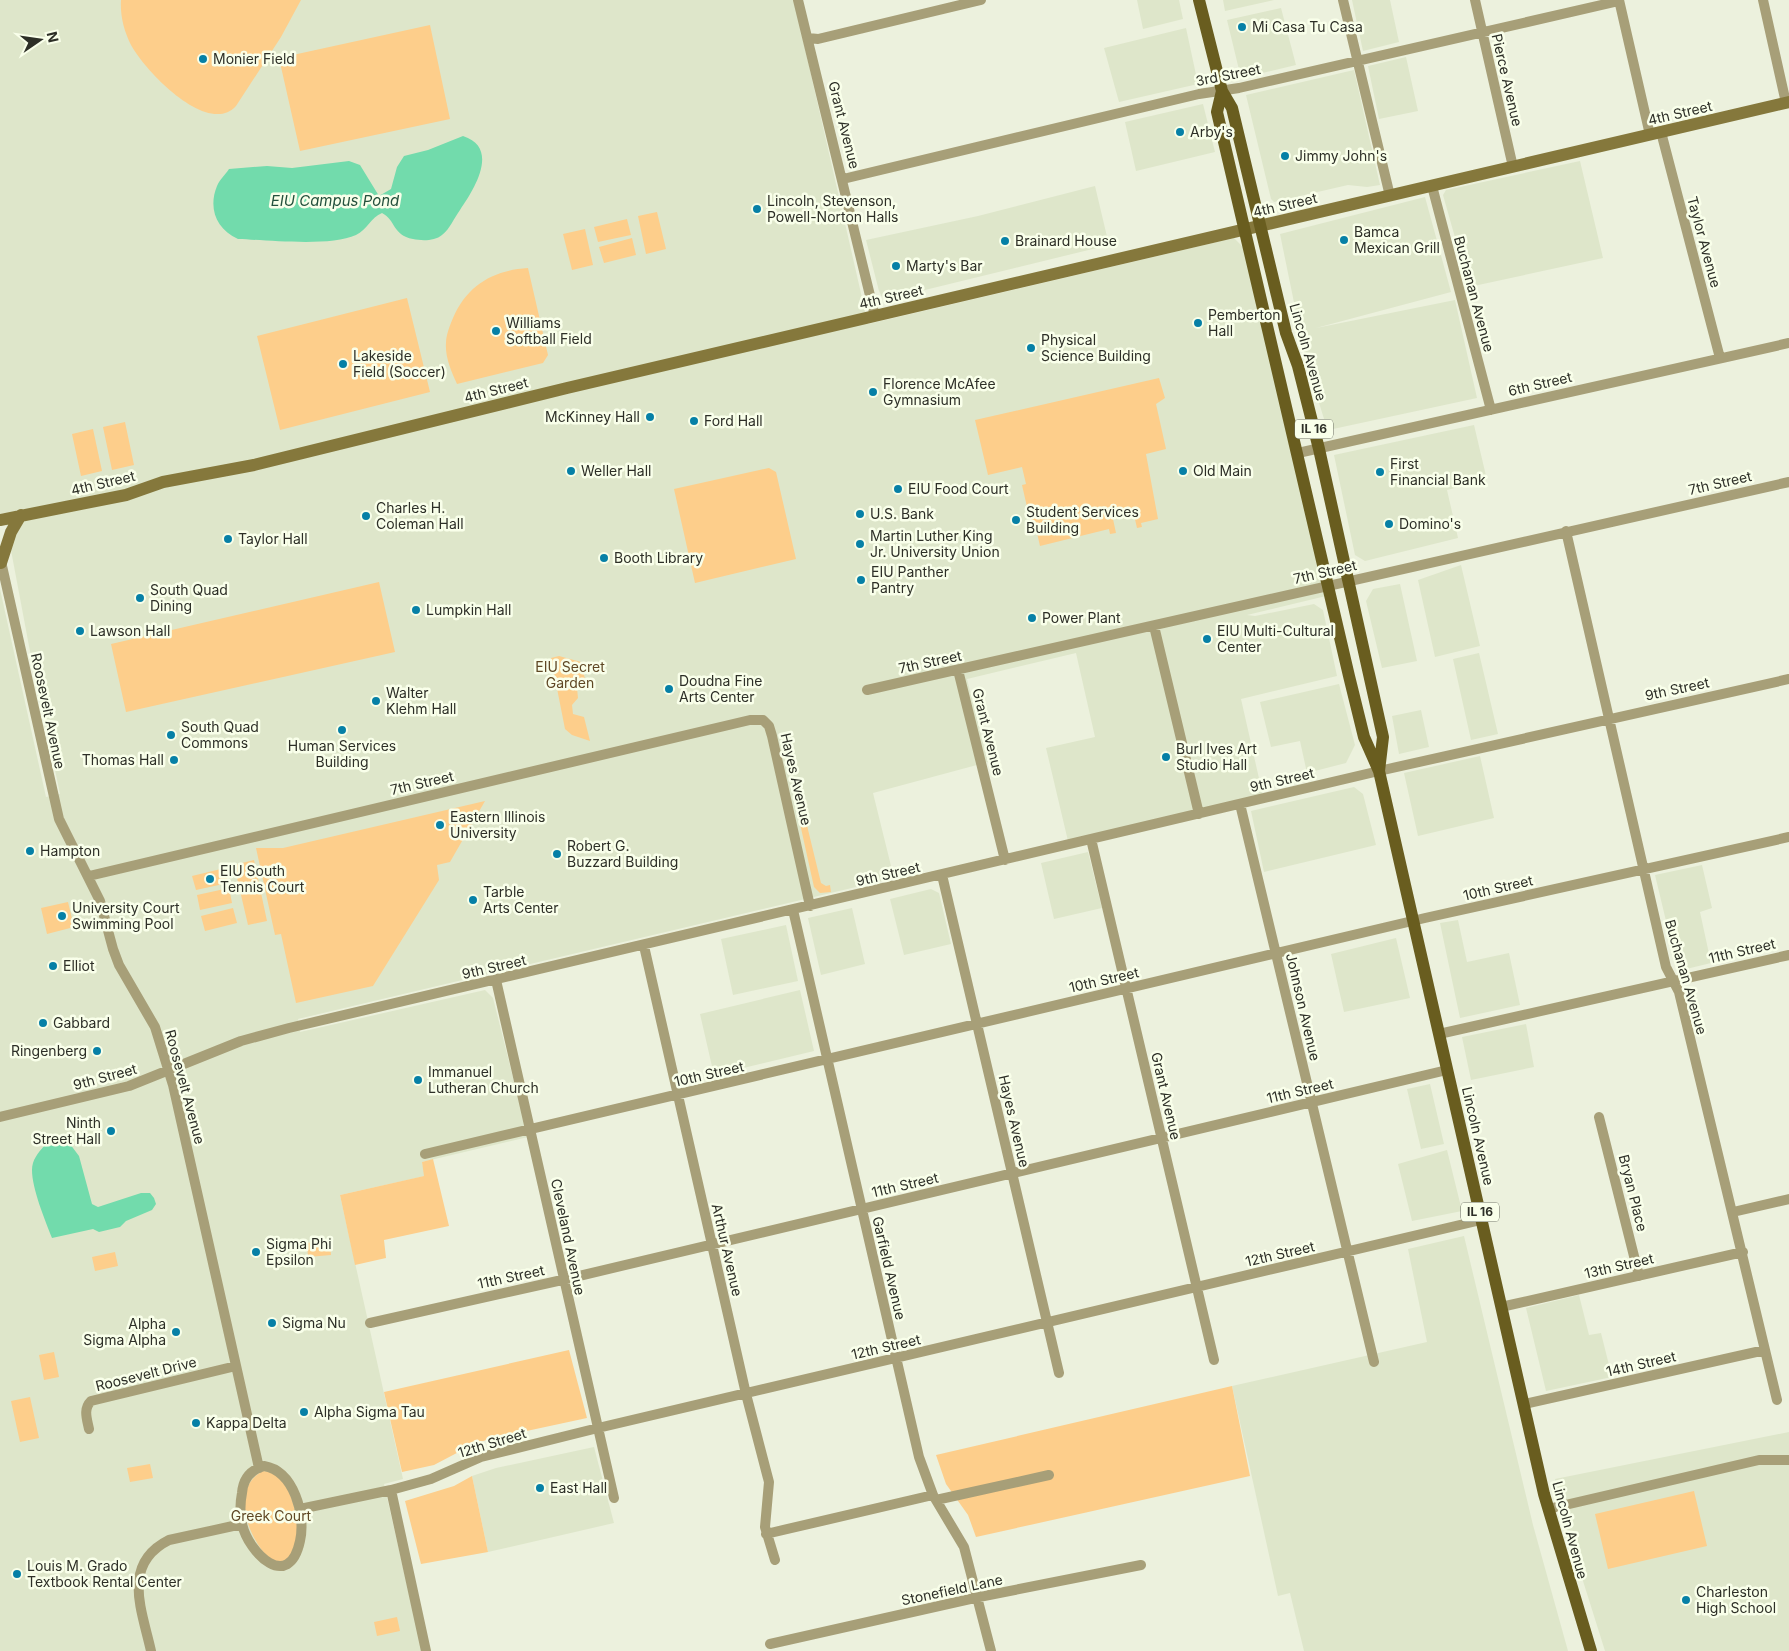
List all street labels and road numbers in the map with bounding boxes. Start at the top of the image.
street label: Pierce Avenue [1489,32,1526,128]
street label: 3rd Street [1194,60,1262,89]
street label: Grant Avenue [825,79,864,170]
street label: 4th Street [1646,97,1714,128]
street label: 4th Street [1251,189,1319,220]
street label: Taylor Avenue [1684,194,1725,289]
street label: Buchanan Avenue [1451,234,1498,354]
street label: 4th Street [857,281,925,312]
street label: Lincoln Avenue [1286,301,1331,403]
street label: 6th Street [1506,368,1574,399]
street label: 4th Street [462,373,530,406]
road number: IL 16 [1295,419,1333,438]
street label: 4th Street [69,467,137,498]
street label: 7th Street [1687,467,1753,498]
street label: 7th Street [1292,556,1358,587]
street label: 7th Street [897,646,963,677]
street label: Roosevelt Avenue [28,651,69,770]
street label: 9th Street [1643,673,1711,704]
street label: Grant Avenue [969,686,1008,777]
street label: Hayes Avenue [778,731,815,827]
street label: 9th Street [1248,764,1316,795]
street label: 7th Street [389,767,455,798]
street label: 9th Street [854,858,922,889]
street label: 10th Street [1461,871,1535,904]
street label: Buchanan Avenue [1662,917,1711,1036]
street label: 11th Street [1707,935,1777,966]
street label: 9th Street [460,951,528,982]
street label: Johnson Avenue [1283,951,1324,1062]
street label: 10th Street [1067,963,1141,996]
street label: Roosevelt Avenue [162,1028,209,1146]
street label: Grant Avenue [1148,1050,1185,1141]
street label: 10th Street [672,1057,746,1090]
street label: 9th Street [71,1060,139,1093]
street label: Hayes Avenue [996,1073,1033,1169]
street label: 11th Street [1265,1075,1335,1106]
street label: Lincoln Avenue [1459,1085,1498,1187]
street label: Bryan Place [1616,1153,1651,1233]
street label: 11th Street [870,1169,940,1200]
street label: Cleveland Avenue [548,1177,589,1297]
street label: Arthur Avenue [709,1202,746,1298]
road number: IL 16 [1461,1202,1499,1222]
street label: Garfield Avenue [869,1215,910,1321]
street label: 12th Street [1244,1237,1317,1270]
street label: 13th Street [1583,1249,1656,1282]
street label: 11th Street [476,1261,546,1292]
street label: 12th Street [850,1330,923,1363]
street label: 14th Street [1604,1347,1678,1380]
street label: Roosevelt Drive [94,1353,198,1394]
street label: 12th Street [456,1424,528,1461]
street label: Lincoln Avenue [1549,1479,1592,1581]
street label: Stonefield Lane [900,1570,1004,1609]

